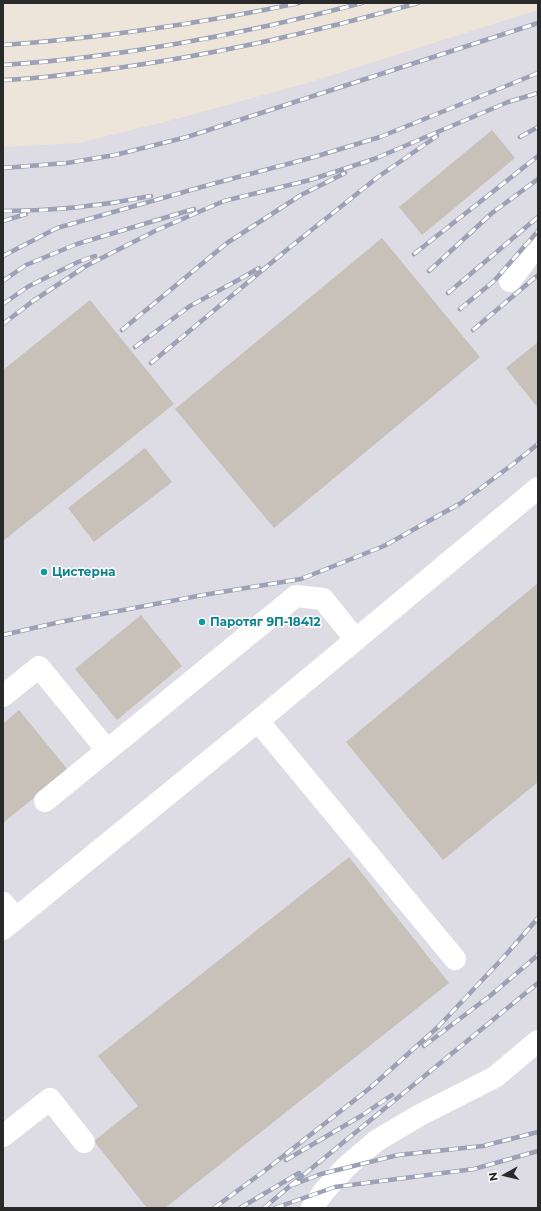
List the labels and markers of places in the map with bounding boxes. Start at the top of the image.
place label: Цистерна [52,565,115,579]
marker: Цистерна [39,567,49,577]
place label: Паротяг 9П-18412 [210,615,321,629]
marker: Паротяг 9П-18412 [197,617,207,627]

